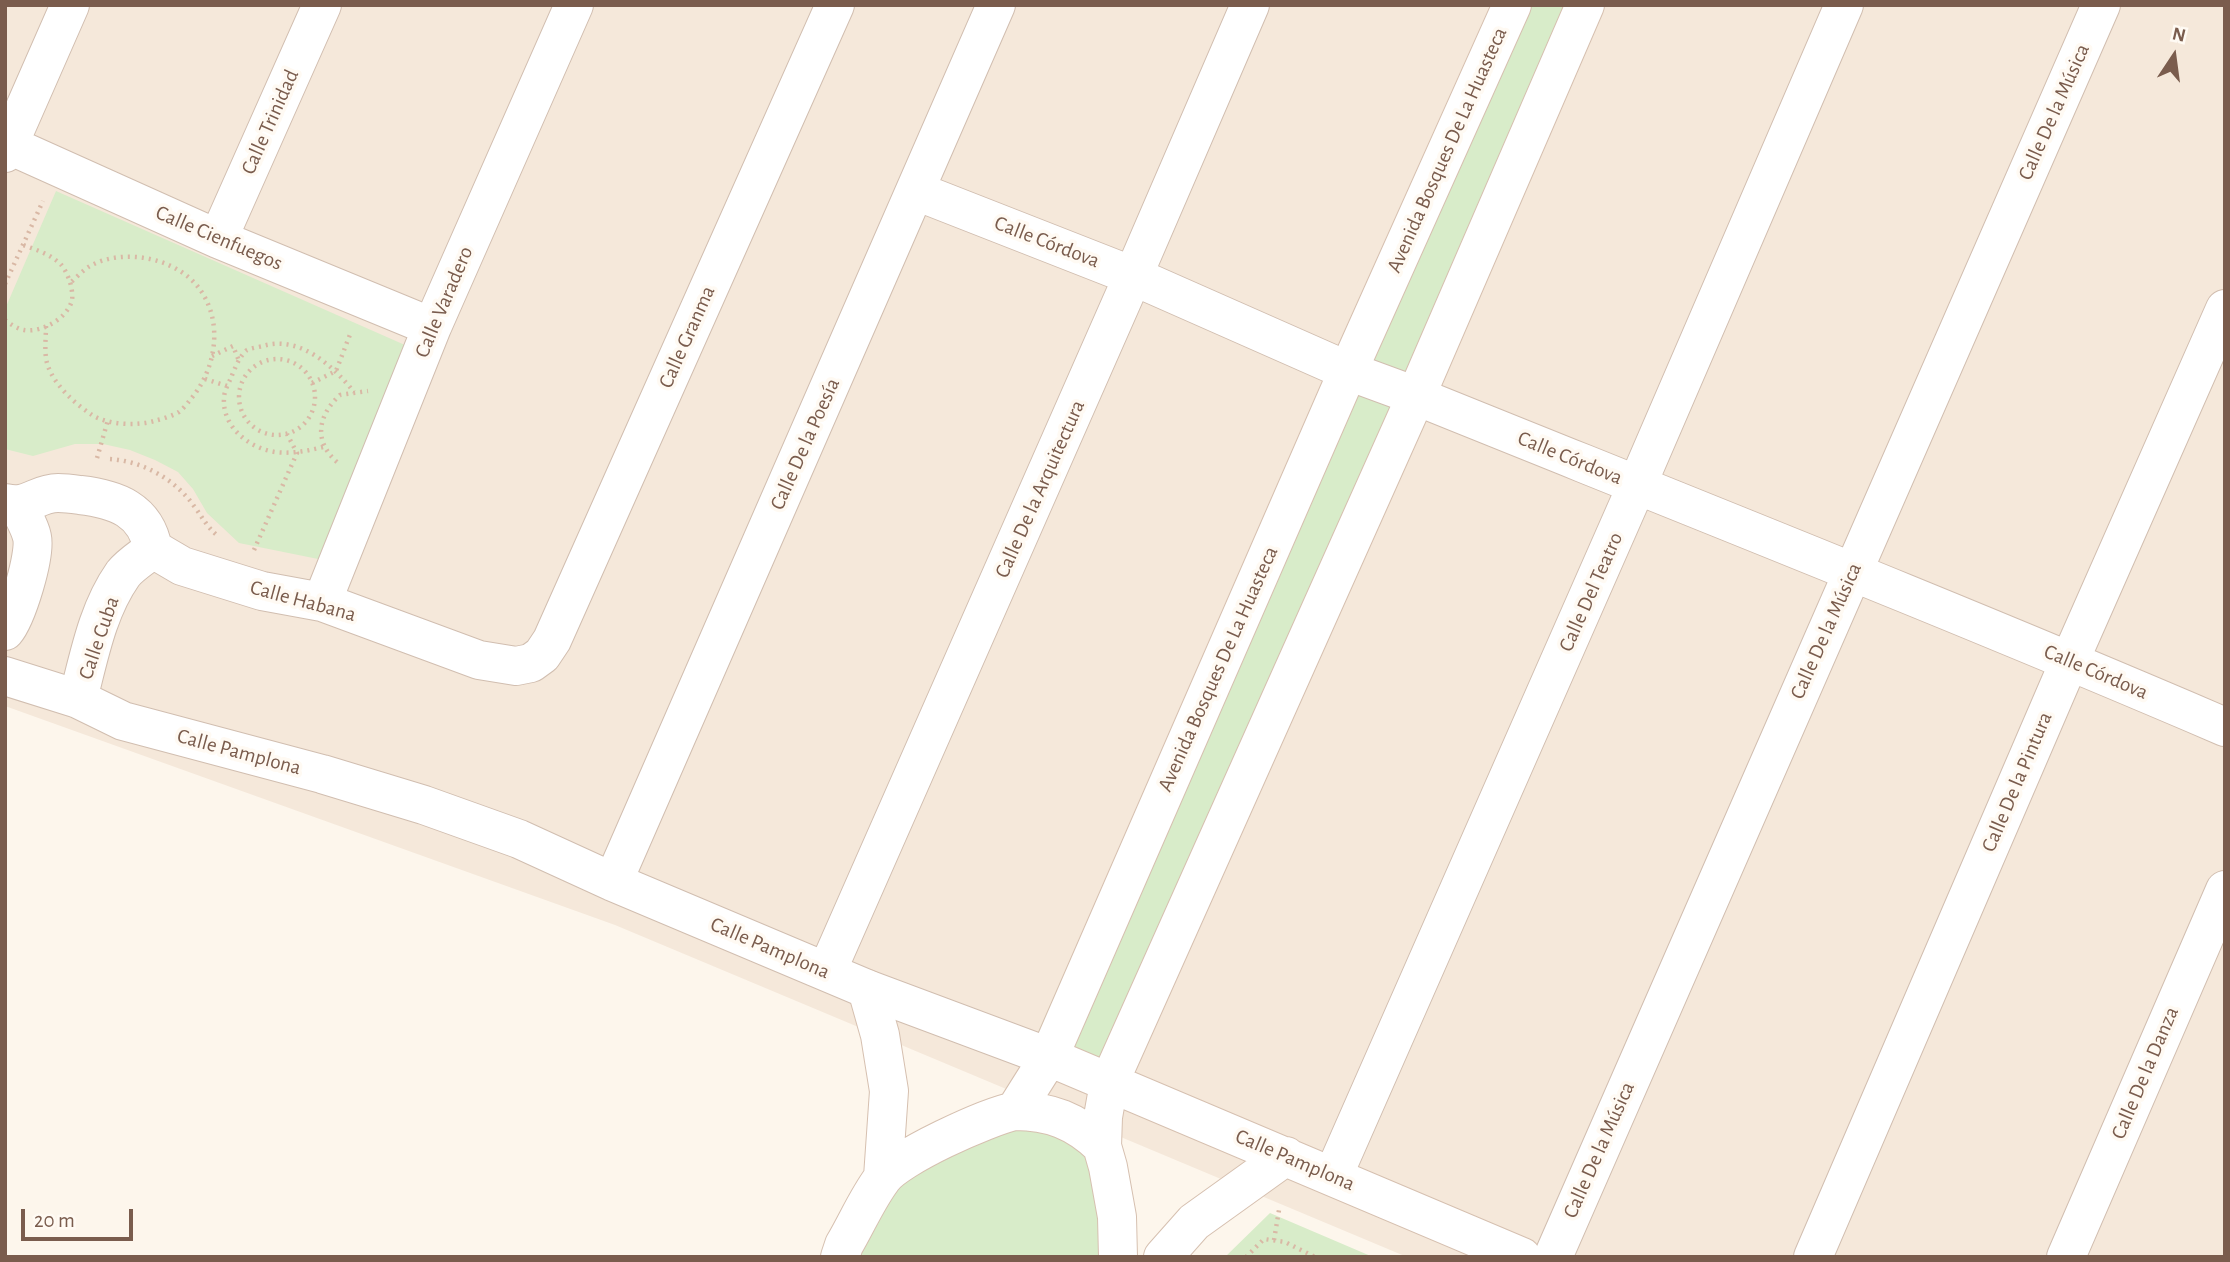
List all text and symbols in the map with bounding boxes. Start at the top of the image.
north arrow [2139,21,2209,91]
street label: Avenida Bosques De La Huasteca [1381,23,1513,277]
text: N [2170,24,2187,46]
street label: Calle De la Música [2013,40,2095,184]
street label: Calle Trinidad [236,66,304,178]
street label: Calle Cienfuegos [152,200,286,276]
street label: Calle Córdova [991,210,1103,274]
street label: Calle Varadero [409,243,479,361]
street label: Calle Granma [653,282,721,392]
street label: Calle De la Poesía [765,374,845,514]
street label: Calle De la Arquitectura [989,396,1091,582]
street label: Calle Córdova [1514,426,1626,490]
street label: Calle Del Teatro [1553,528,1629,656]
street label: Avenida Bosques De La Huasteca [1152,542,1284,796]
street label: Calle De la Música [1785,559,1867,703]
street label: Calle Habana [247,575,359,627]
street label: Calle Cuba [73,593,125,683]
street label: Calle Córdova [2040,639,2152,705]
street label: Calle De la Pintura [1976,708,2058,856]
street label: Calle Pamplona [174,723,304,781]
street label: Calle Pamplona [706,912,834,984]
street label: Calle De la Danza [2106,1003,2184,1143]
street label: Calle De la Música [1558,1078,1640,1222]
street label: Calle Pamplona [1231,1124,1359,1196]
scale bar [24,1196,136,1240]
text: 20 m [34,1210,75,1231]

